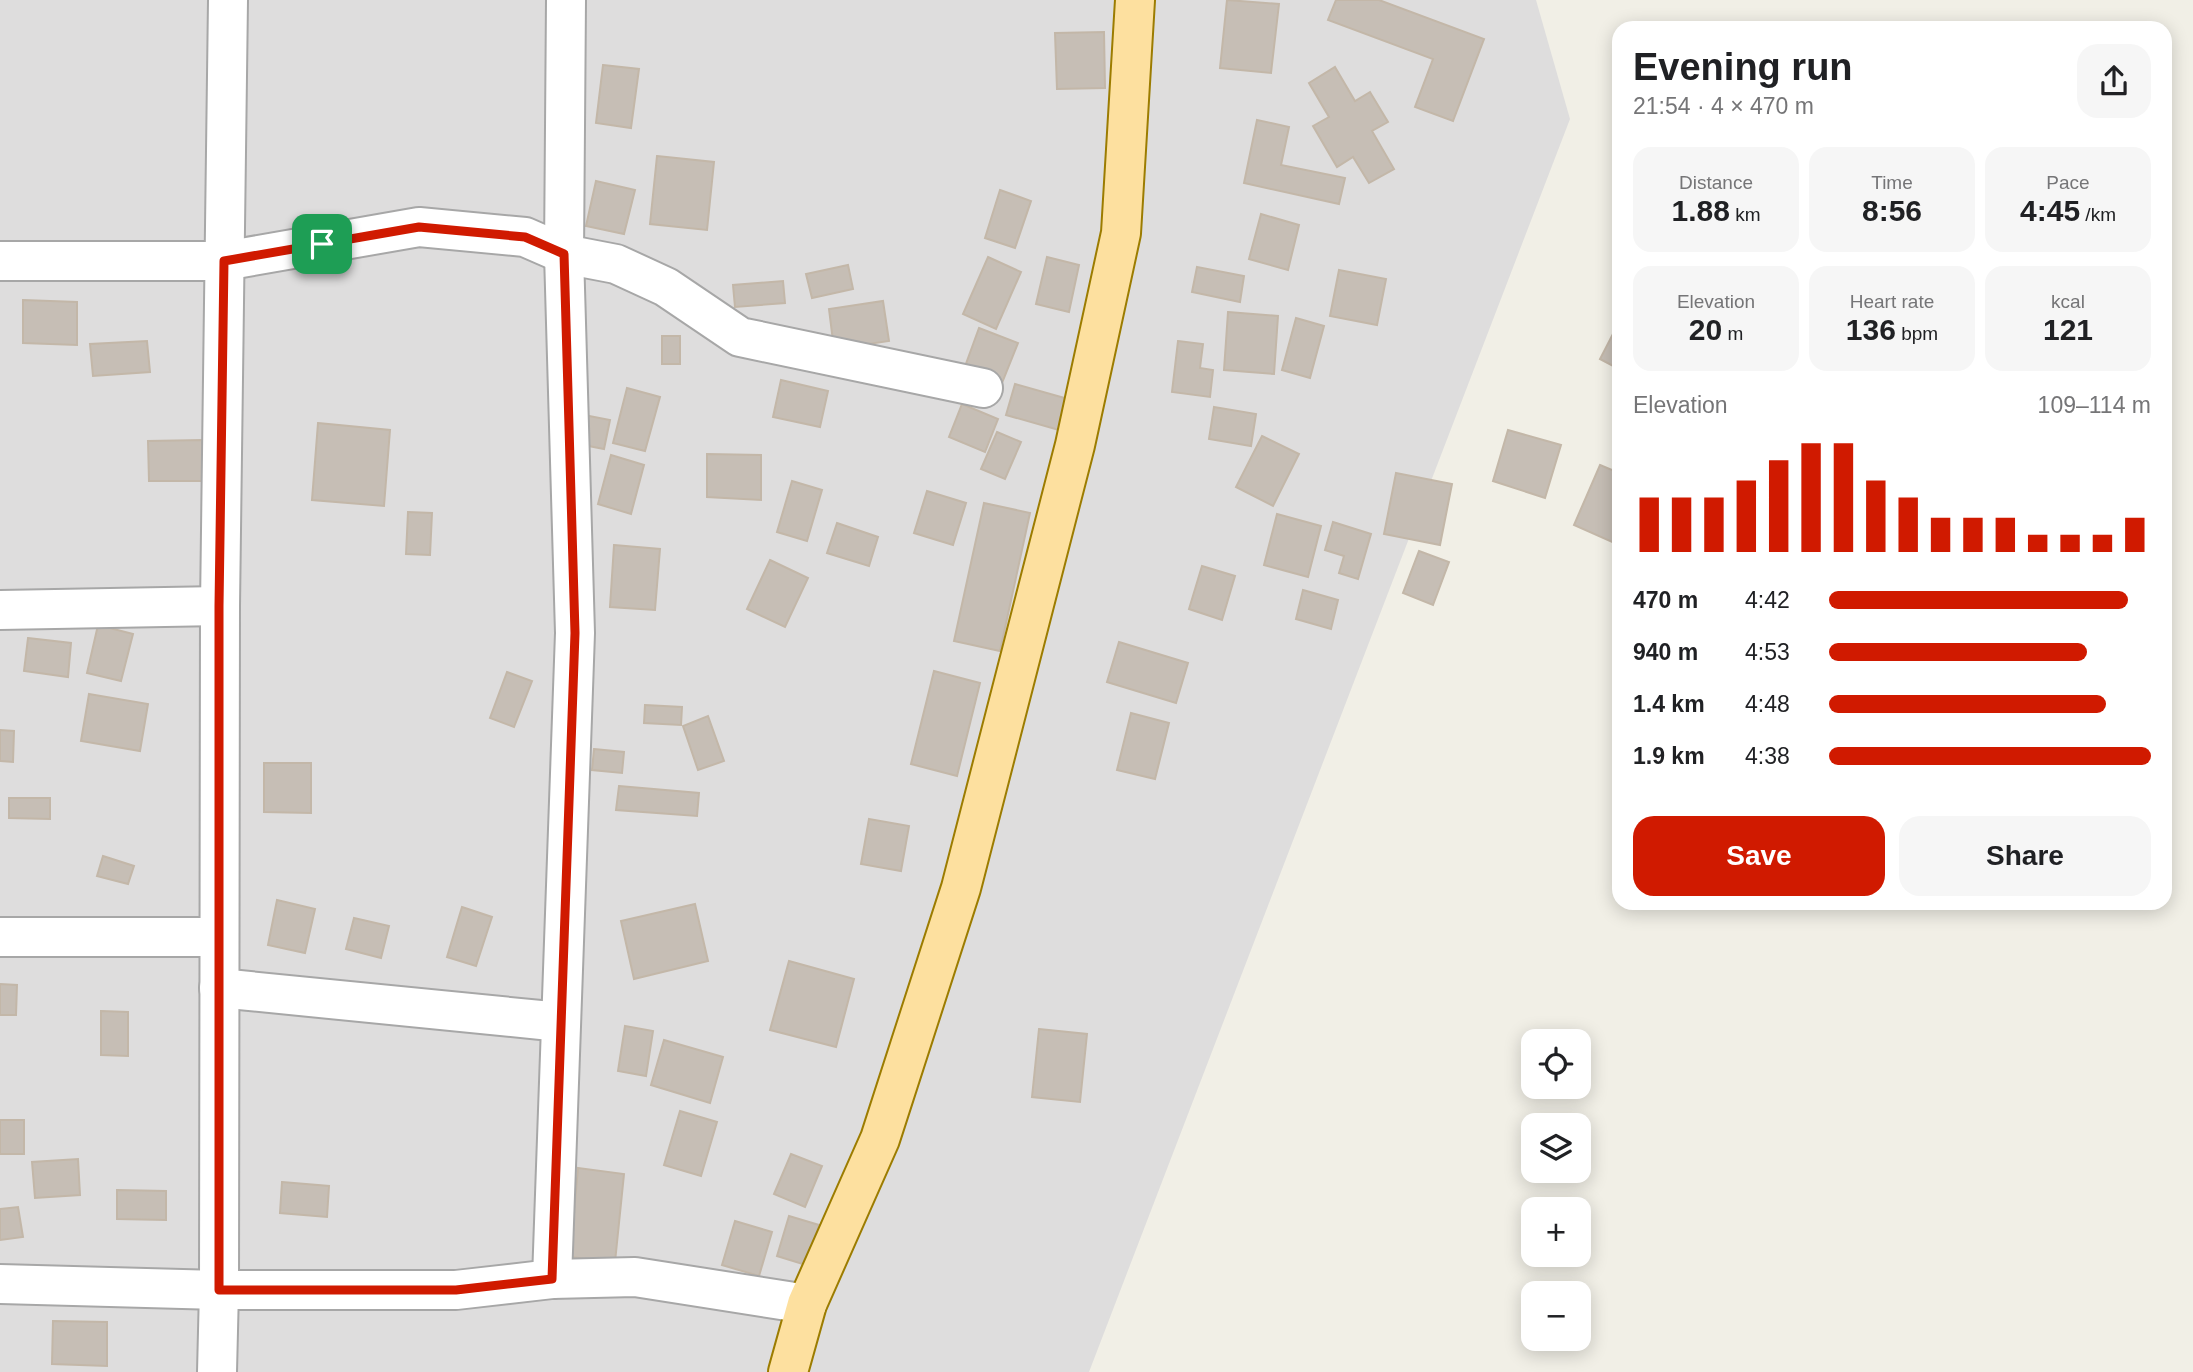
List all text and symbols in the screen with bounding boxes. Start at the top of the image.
button: share [2077,44,2151,118]
text: Evening run [1633,46,1853,88]
text: 21:54 · 4 × 470 m [1633,93,1814,119]
text: Distance [1679,172,1753,193]
text: Time [1871,172,1913,193]
text: Pace [2046,172,2090,193]
text: 1.88 [1672,194,1730,227]
text: 8:56 [1862,194,1922,227]
text: 4:45 [2020,194,2080,227]
text: km [1730,204,1761,225]
text: /km [2080,204,2116,225]
pin [292,214,352,274]
icon: arrive [303,225,341,263]
text: Elevation [1677,291,1755,312]
text: Heart rate [1850,291,1934,312]
text: kcal [2051,291,2085,312]
text: 20 [1689,313,1722,346]
text: 136 [1846,313,1896,346]
text: 121 [2043,313,2093,346]
text: m [1722,323,1743,344]
text: bpm [1896,323,1938,344]
text: Elevation [1633,392,1728,418]
text: 109–114 m [2038,392,2151,418]
text: 470 m [1633,587,1698,613]
text: 4:42 [1745,587,1790,613]
text: 940 m [1633,639,1698,665]
text: 4:53 [1745,639,1790,665]
text: 1.4 km [1633,691,1705,717]
text: 4:48 [1745,691,1790,717]
text: 1.9 km [1633,743,1705,769]
text: 4:38 [1745,743,1790,769]
button: Save [1633,816,1885,896]
button: Share [1899,816,2151,896]
map controls [1521,1029,1591,1351]
button: locate [1521,1029,1591,1099]
button: layers [1521,1113,1591,1183]
button: + [1521,1197,1591,1267]
button: − [1521,1281,1591,1351]

